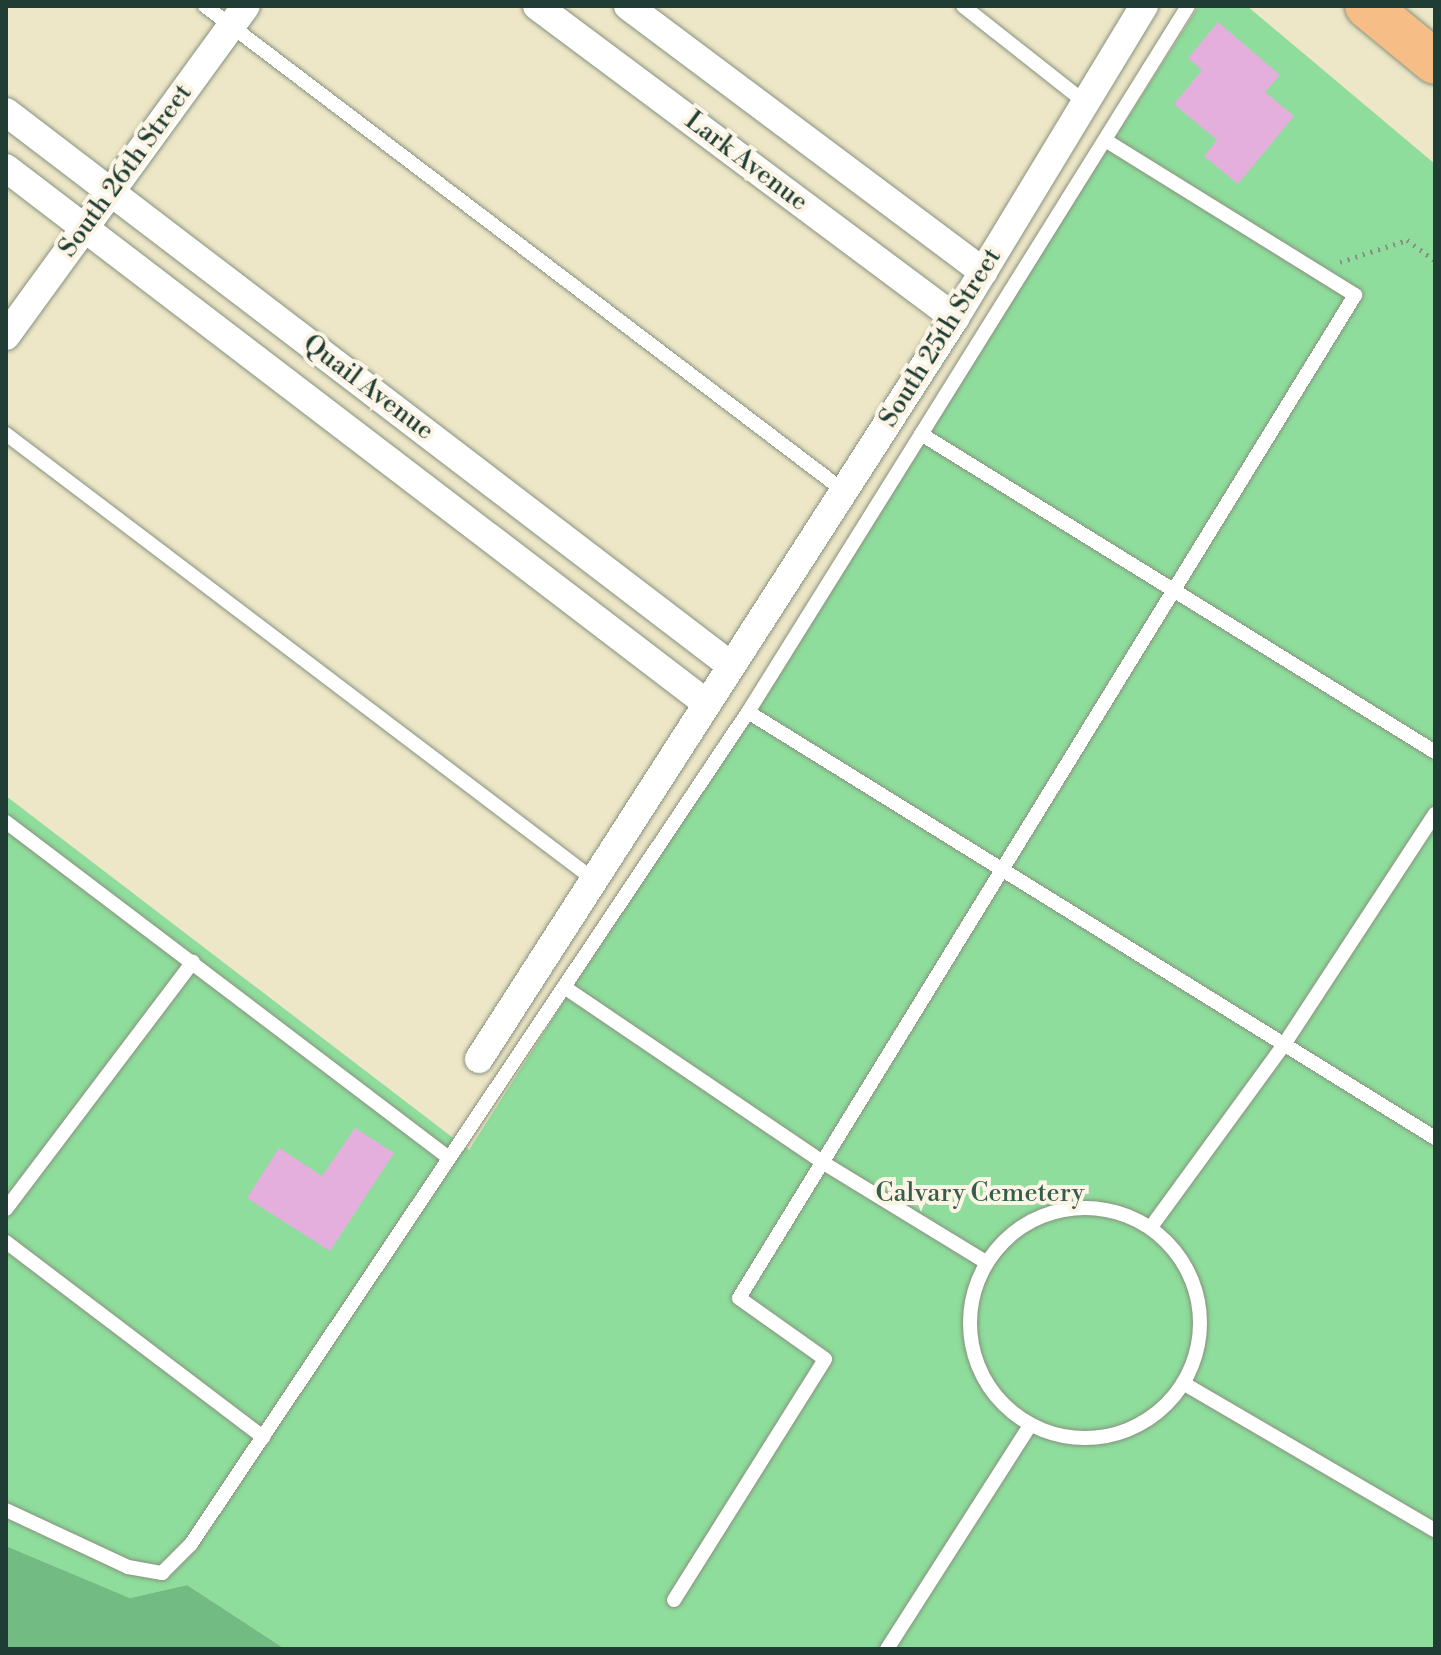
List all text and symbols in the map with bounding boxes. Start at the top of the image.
street label: South 26th Street [53,78,199,264]
street label: Lark Avenue [678,106,814,218]
street label: South 25th Street [873,243,1009,433]
street label: Quail Avenue [296,329,440,447]
park label: Calvary Cemetery [876,1178,1084,1210]

